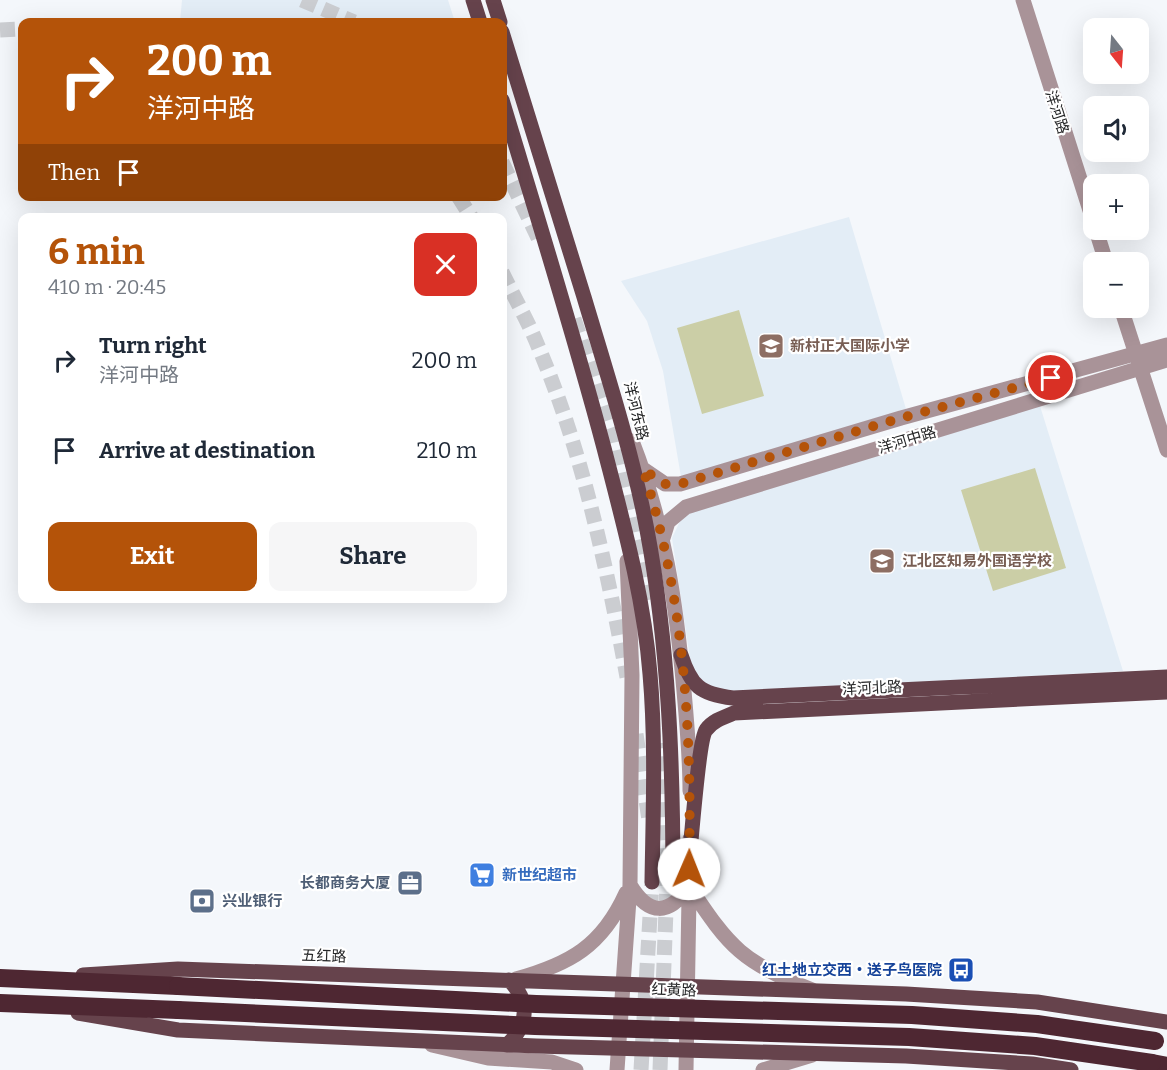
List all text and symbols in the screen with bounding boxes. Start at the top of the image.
north arrow [1083,18,1149,84]
map controls [1083,18,1149,318]
text: 200 m [147,36,272,86]
icon: right [48,42,126,120]
street label: 洋河路 [1041,88,1073,136]
text: 洋河中路 [147,93,255,125]
button: sound [1083,96,1149,162]
icon: arrive [112,156,145,189]
text: Then [48,159,100,186]
button: + [1083,174,1149,240]
text: 6 min [48,230,145,274]
button: close [414,233,477,296]
button: − [1083,252,1149,318]
text: 410 m · 20:45 [48,275,166,299]
school or university icon: 新村正大国际小学 [756,331,786,361]
text: Turn right [99,332,207,359]
place label: 新村正大国际小学 [790,337,910,355]
icon: right [48,344,81,377]
text: 200 m [411,347,477,374]
pin [1025,352,1076,403]
icon: arrive [1034,361,1067,394]
text: 洋河中路 [99,363,179,387]
street label: 洋河东路 [620,380,652,442]
street label: 洋河中路 [876,423,938,457]
icon: arrive [48,434,81,467]
text: Arrive at destination [99,437,315,464]
text: 210 m [417,437,477,464]
button: Exit [48,522,257,591]
button: Share [269,522,477,591]
school or university icon: 江北区知易外国语学校 [867,546,897,576]
place label: 江北区知易外国语学校 [902,552,1052,570]
street label: 洋河北路 [842,677,902,699]
position arrow [657,837,721,901]
supermarket icon: 新世纪超市 [467,860,497,890]
place label: 新世纪超市 [502,866,577,884]
office icon: 长都商务大厦 [395,868,425,898]
place label: 长都商务大厦 [300,874,390,892]
bank icon: 兴业银行 [187,886,217,916]
place label: 兴业银行 [222,892,282,910]
street label: 五红路 [301,946,347,966]
bus stop icon: 红土地立交西‧送子鸟医院 [946,955,976,985]
place label: 红土地立交西‧送子鸟医院 [762,961,942,979]
street label: 红黄路 [651,980,697,1000]

